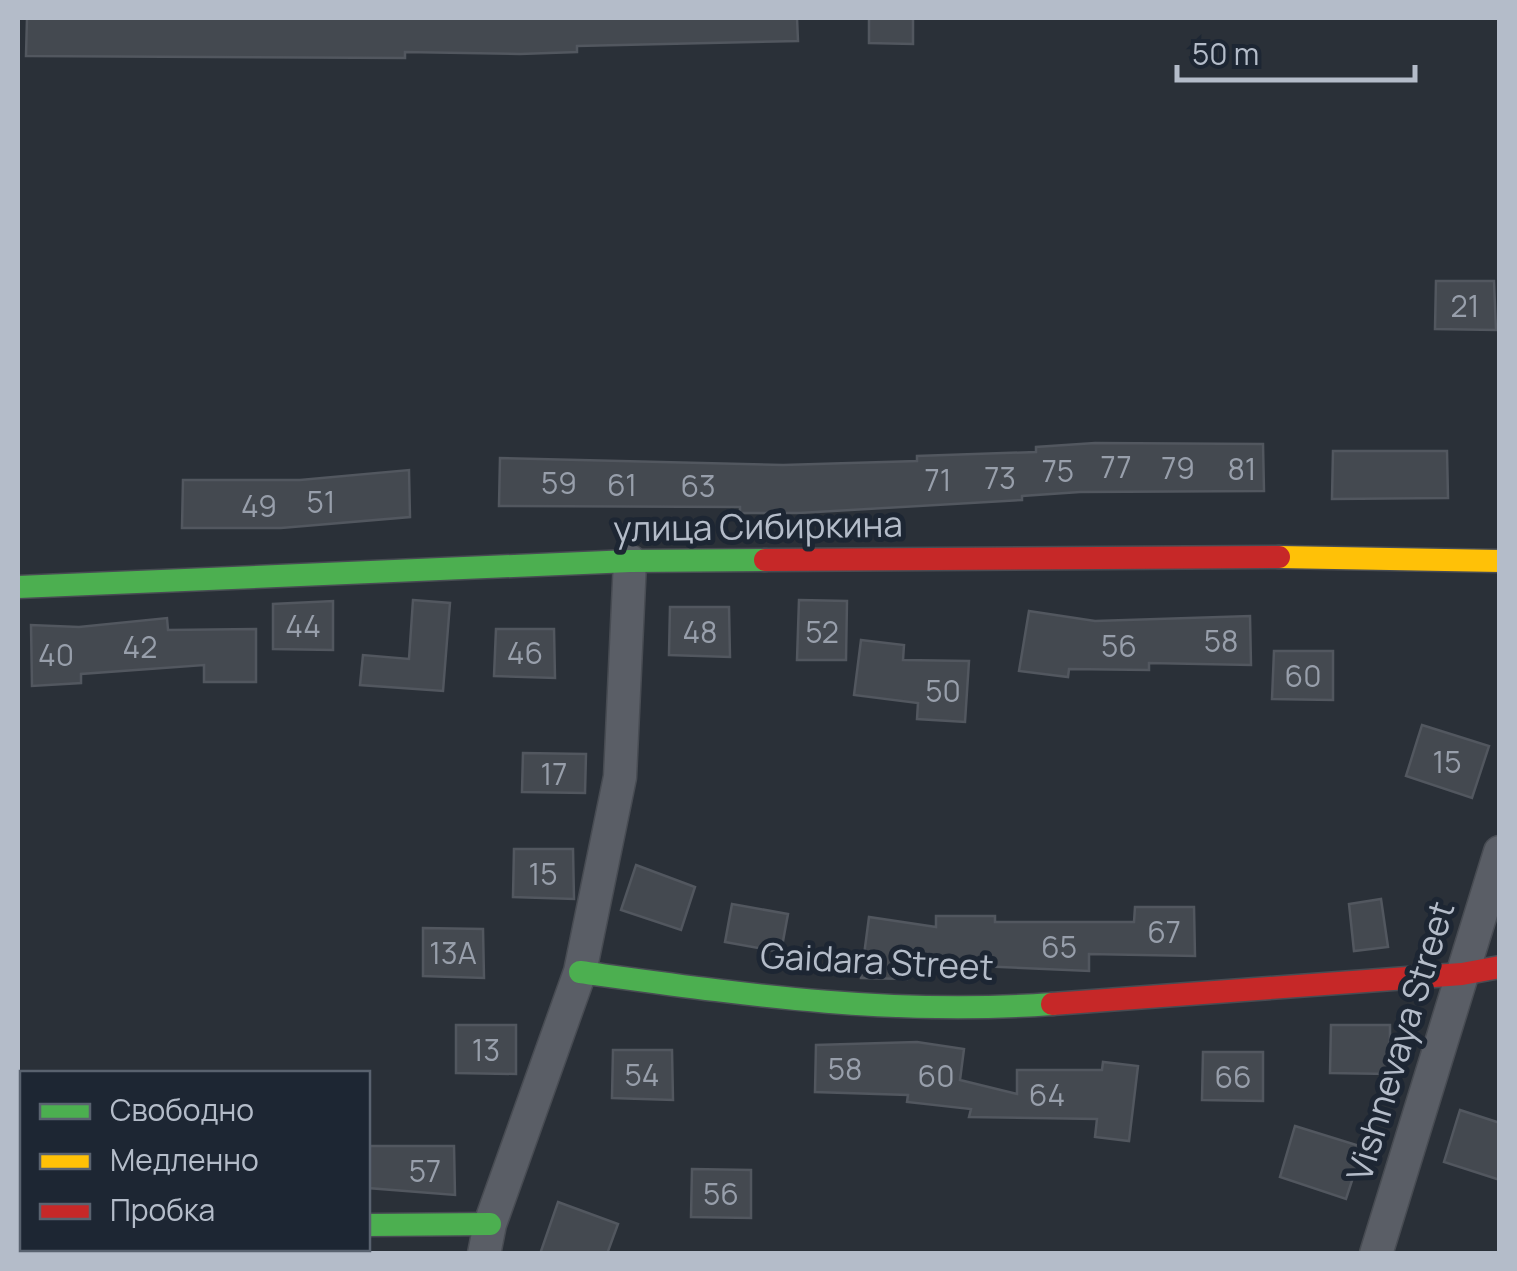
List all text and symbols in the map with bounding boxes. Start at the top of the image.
scale bar [1177,20,1414,82]
text: 50 m [1192,33,1259,74]
house number: 21 [1451,285,1479,326]
house number: 77 [1101,446,1131,487]
house number: 79 [1161,447,1195,488]
house number: 81 [1227,448,1257,489]
house number: 75 [1042,450,1074,491]
house number: 73 [984,457,1016,498]
house number: 71 [925,459,951,500]
house number: 59 [541,462,577,503]
house number: 61 [607,464,637,505]
house number: 63 [680,465,716,506]
house number: 51 [306,481,336,522]
house number: 49 [241,485,277,526]
street label: улица Сибиркина [613,499,903,553]
house number: 44 [285,605,321,646]
house number: 48 [682,611,718,652]
house number: 52 [805,611,839,652]
house number: 58 [1204,620,1238,661]
house number: 56 [1101,625,1137,666]
house number: 42 [123,626,157,667]
house number: 46 [507,632,543,673]
house number: 40 [38,634,74,675]
house number: 60 [1285,655,1321,696]
house number: 50 [925,670,961,711]
house number: 15 [1432,741,1462,782]
house number: 17 [541,753,567,794]
house number: 15 [528,853,558,894]
street label: Vishnevaya Street [1335,895,1465,1187]
house number: 67 [1147,911,1181,952]
house number: 65 [1041,926,1077,967]
street label: Gaidara Street [759,931,995,991]
house number: 13А [429,932,477,973]
house number: 13 [472,1029,500,1070]
house number: 58 [828,1048,862,1089]
house number: 54 [624,1054,660,1095]
house number: 60 [918,1055,954,1096]
house number: 66 [1214,1056,1252,1097]
legend [20,1071,370,1251]
house number: 64 [1029,1074,1065,1115]
text: Свободно [110,1089,254,1130]
text: Медленно [110,1139,259,1180]
house number: 57 [409,1150,441,1191]
house number: 56 [703,1173,739,1214]
text: Пробка [110,1189,215,1230]

